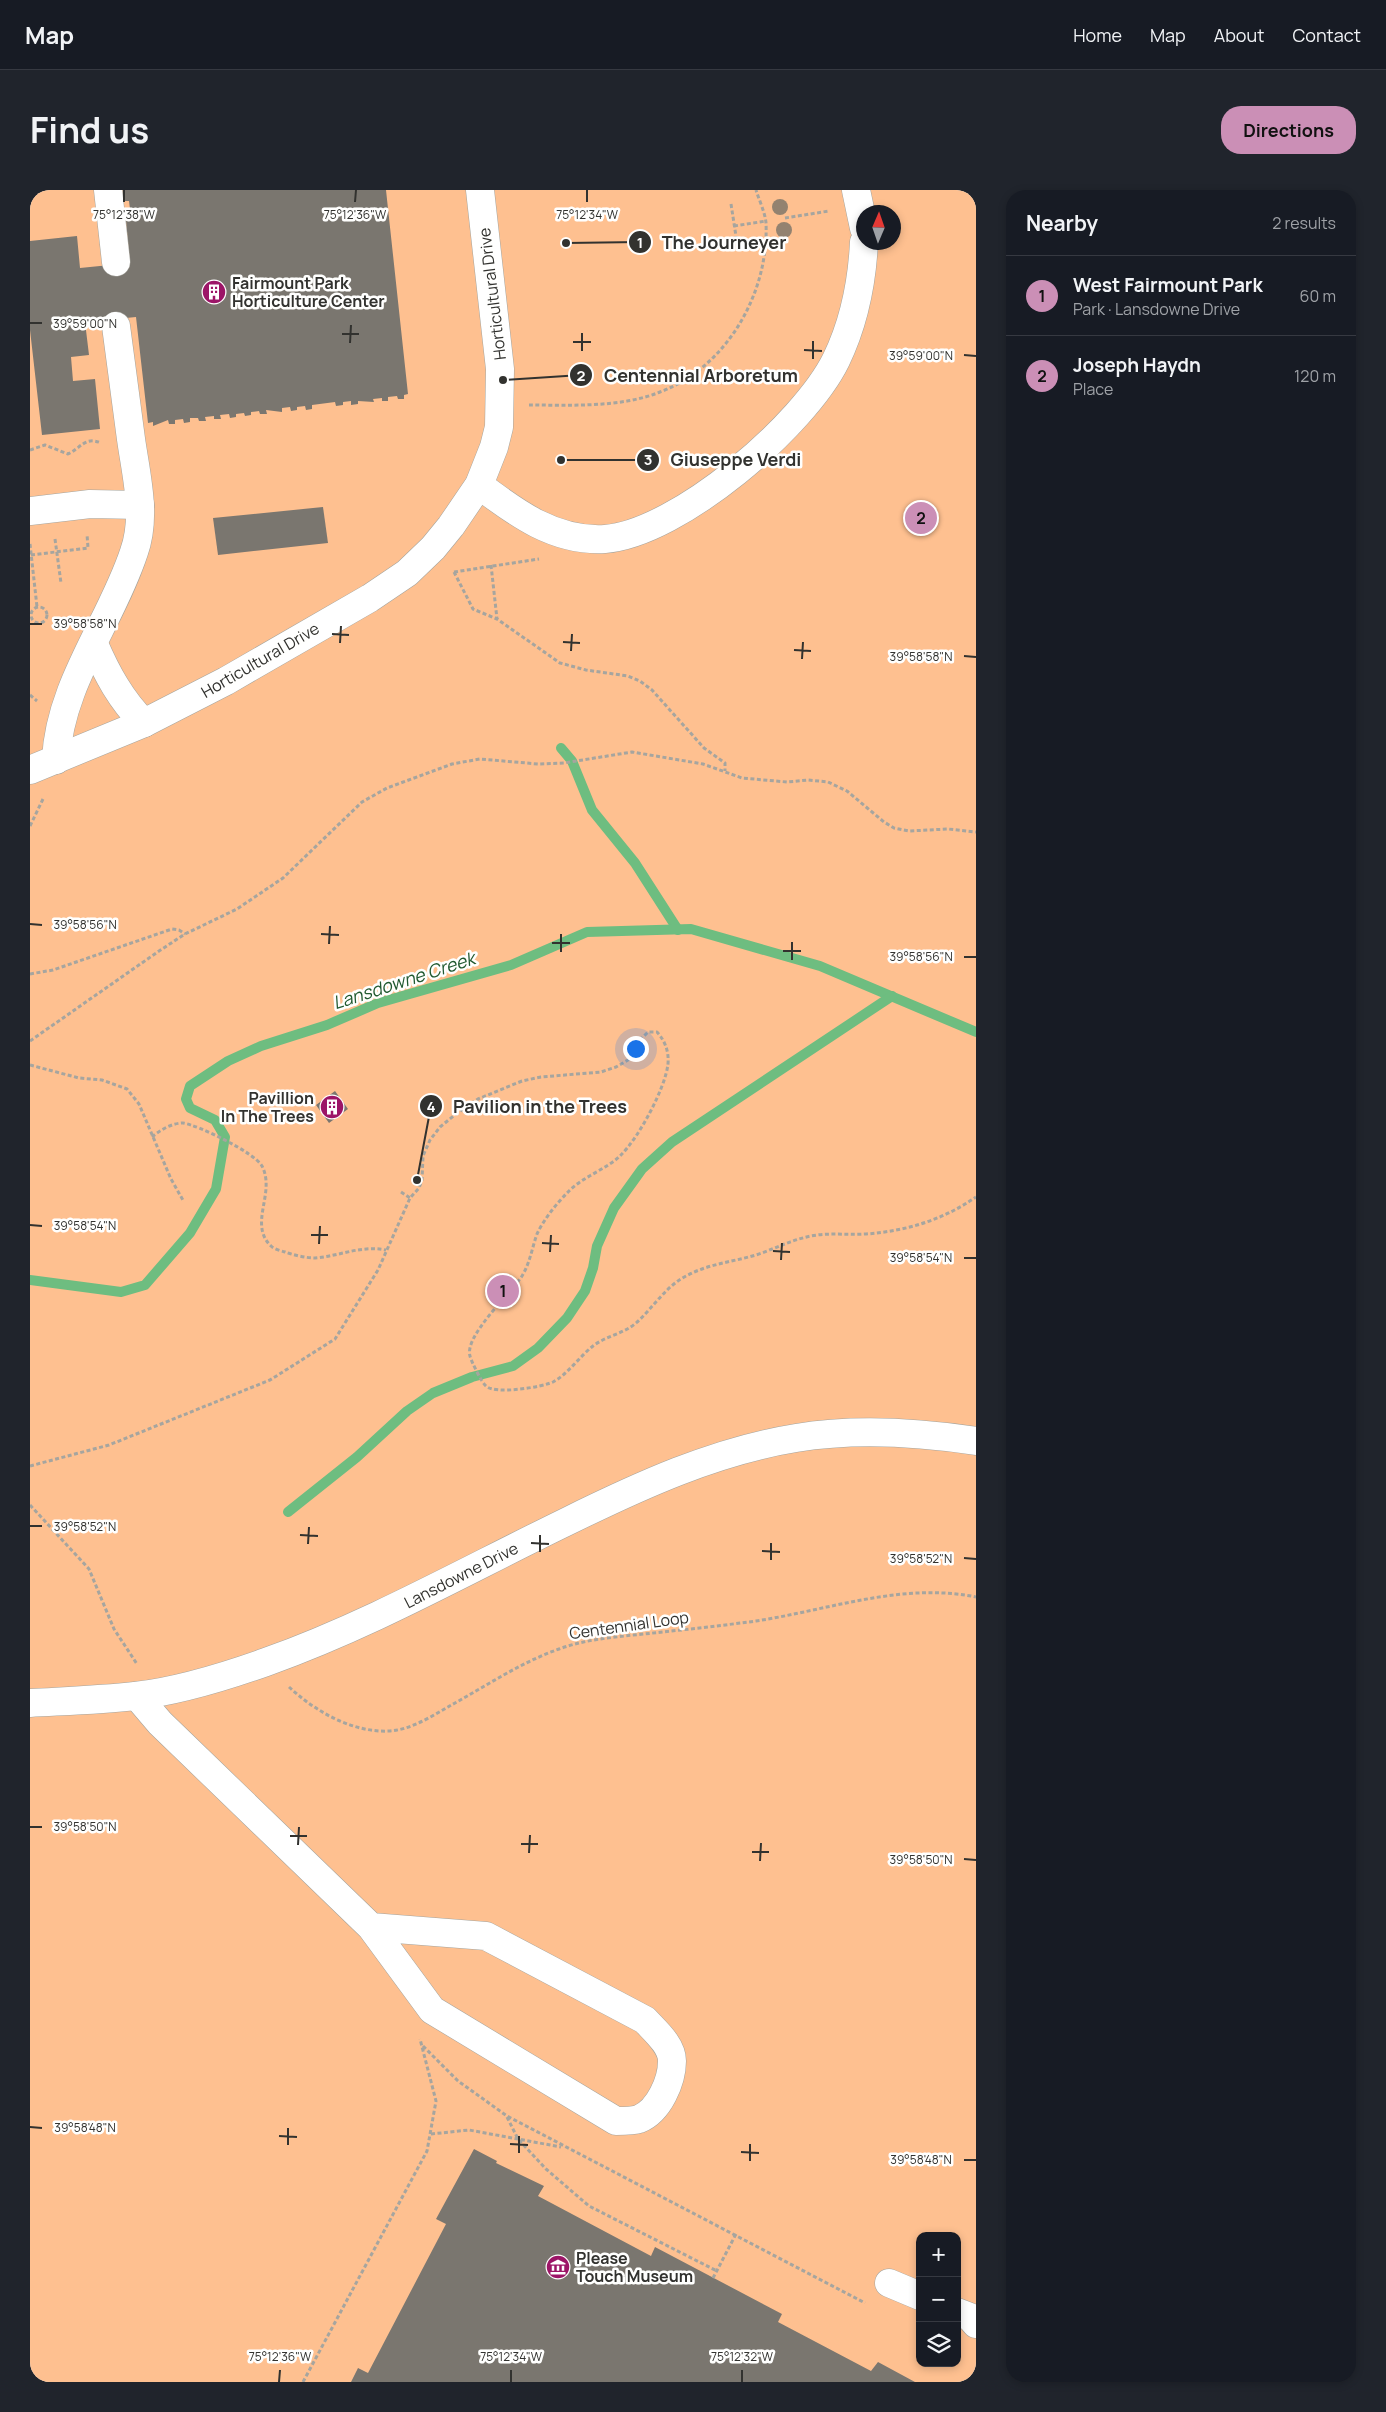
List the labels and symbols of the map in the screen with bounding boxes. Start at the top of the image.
north arrow [856,205,901,250]
text: 75°12'38"W [93,206,156,223]
text: 75°12'36"W [324,206,387,223]
text: 75°12'34"W [556,206,619,223]
callout: The Journeyer [627,226,797,259]
street label: Horticultural Drive [473,227,511,361]
text: The Journeyer [662,230,786,254]
text: 1 [637,232,643,253]
place label: Fairmount Park Horticulture Center [232,272,385,312]
building icon: Fairmount Park Horticulture Center [201,279,227,305]
text: 39°59'00"N [53,315,117,332]
text: 39°59'00"N [889,347,953,364]
callout: Centennial Arboretum [569,359,808,392]
text: Centennial Arboretum [604,363,798,387]
text: 2 [577,365,586,386]
callout: Giuseppe Verdi [635,444,811,477]
text: Giuseppe Verdi [671,447,801,471]
text: 3 [644,449,652,470]
pin: 2 [905,499,937,537]
text: 39°58'58"N [54,615,116,632]
street label: Horticultural Drive [197,617,323,703]
text: 39°58'58"N [890,648,952,665]
text: 39°58'56"N [53,916,117,933]
water label: Lansdowne Creek [330,945,481,1014]
text: 39°58'56"N [889,948,953,965]
your location [623,1036,649,1062]
place label: Pavillion In The Trees [221,1087,314,1127]
callout: Pavilion in the Trees [418,1090,637,1123]
building icon: Pavillion In The Trees [319,1094,345,1120]
text: Pavilion in the Trees [453,1094,627,1118]
text: 4 [426,1096,436,1117]
text: 39°58'54"N [54,1217,116,1234]
text: 39°58'54"N [890,1249,952,1266]
pin: 1 [487,1272,519,1310]
text: 39°58'52"N [54,1518,116,1535]
street label: Lansdowne Drive [400,1537,522,1613]
text: 39°58'52"N [890,1550,952,1567]
street label: Centennial Loop [568,1606,690,1644]
text: 39°58'50"N [53,1818,117,1835]
text: 39°58'50"N [889,1851,953,1868]
text: 39°58'48"N [54,2119,116,2136]
text: 39°58'48"N [890,2151,952,2168]
place label: Please Touch Museum [576,2247,693,2287]
museum icon: Please Touch Museum [545,2254,571,2280]
text: 75°12'36"W [249,2348,312,2365]
text: 75°12'34"W [480,2348,543,2365]
text: 75°12'32"W [711,2348,774,2365]

